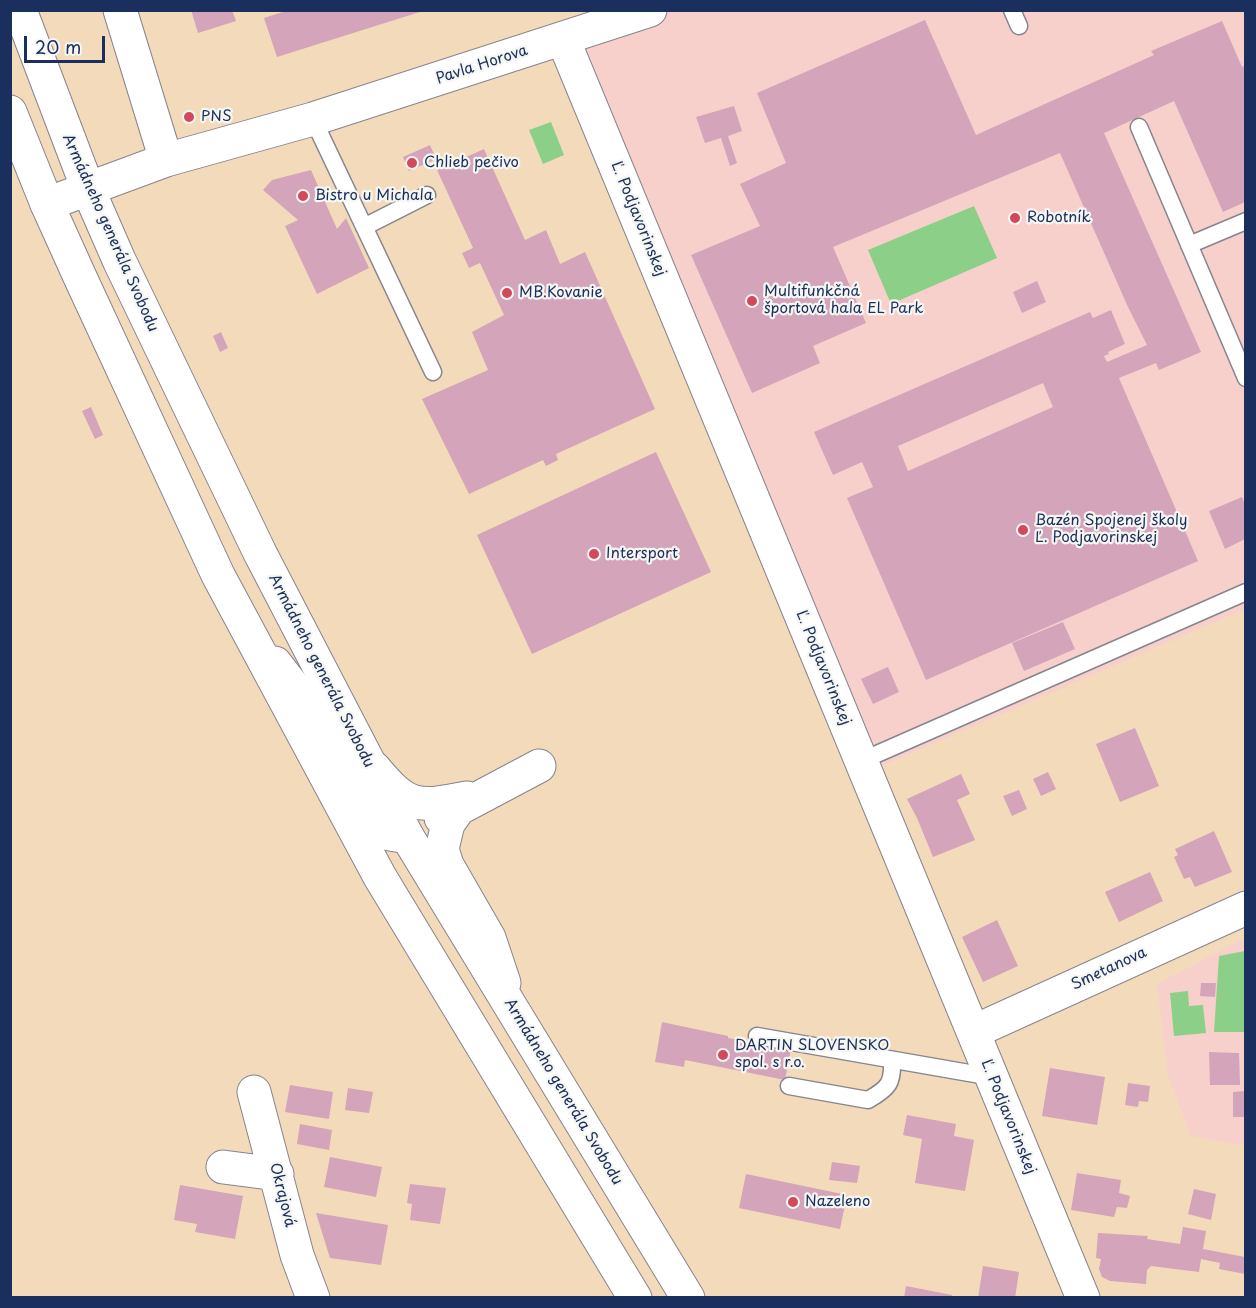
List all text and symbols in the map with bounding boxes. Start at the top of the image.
scale bar [27,24,108,62]
text: 20 m [35,33,81,60]
street label: Pavla Horova [434,42,530,88]
place label: PNS [201,108,232,126]
marker: PNS [182,110,196,124]
street label: Armádneho generála Svobodu [58,131,162,335]
place label: Chlieb pečivo [424,154,519,172]
marker: Chlieb pečivo [405,156,419,170]
street label: Ľ. Podjavorinskej [607,159,669,279]
place label: Bistro u Michala [315,187,433,205]
marker: Bistro u Michala [296,189,310,203]
place label: Robotník [1027,209,1091,227]
marker: Robotník [1008,211,1022,225]
place label: Multifunkčná športová hala EL Park [764,283,923,318]
place label: MB.Kovanie [519,284,603,302]
marker: MB.Kovanie [500,286,514,300]
marker: Multifunkčná športová hala EL Park [745,294,759,308]
place label: Bazén Spojenej školy Ľ. Podjavorinskej [1035,512,1187,547]
marker: Bazén Spojenej školy Ľ. Podjavorinskej [1016,523,1030,537]
place label: Intersport [606,545,678,563]
marker: Intersport [587,547,601,561]
street label: Armádneho generála Svobodu [264,571,378,771]
street label: Ľ. Podjavorinskej [792,608,854,728]
street label: Smetanova [1068,944,1150,994]
street label: Armádneho generála Svobodu [500,995,626,1189]
place label: DARTIN SLOVENSKO spol. s r.o. [735,1037,889,1072]
marker: DARTIN SLOVENSKO spol. s r.o. [716,1048,730,1062]
street label: Ľ. Podjavorinskej [977,1057,1039,1177]
street label: Okrajová [265,1161,299,1229]
place label: Nazeleno [805,1193,870,1211]
marker: Nazeleno [786,1195,800,1209]

